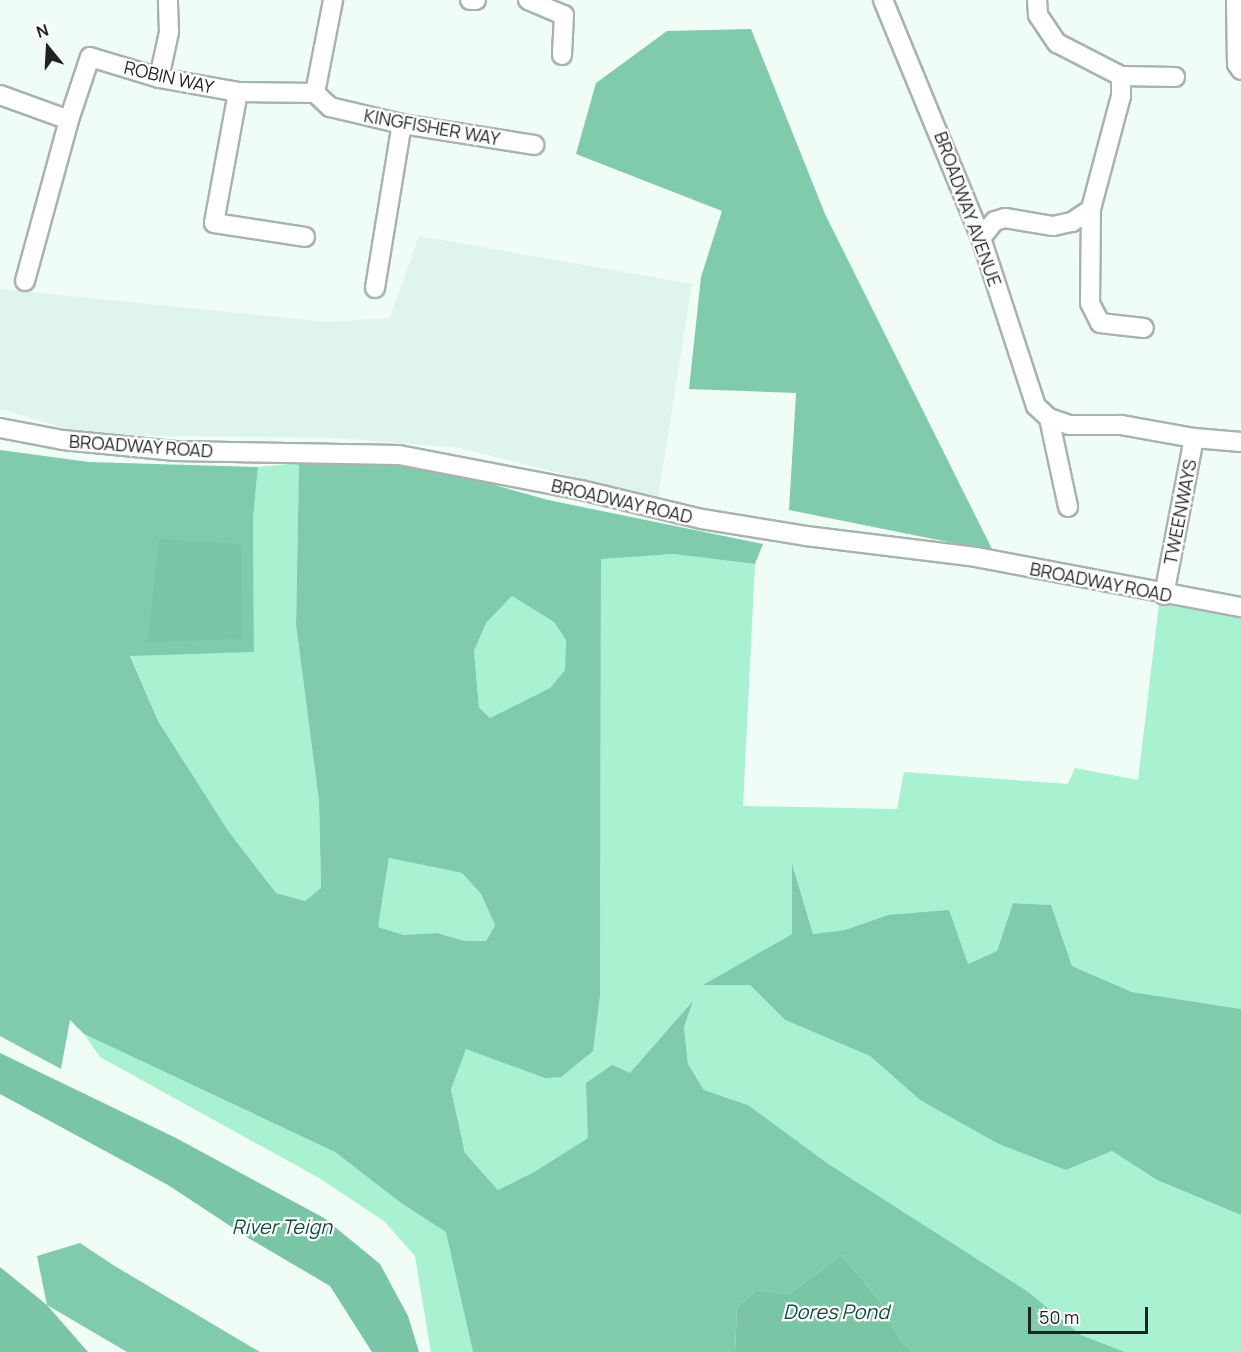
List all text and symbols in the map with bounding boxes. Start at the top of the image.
north arrow [18,18,78,78]
text: N [34,19,51,43]
street label: ROBIN WAY [122,56,216,98]
street label: KINGFISHER WAY [362,104,502,150]
street label: BROADWAY AVENUE [930,128,1006,290]
street label: BROADWAY ROAD [68,430,214,462]
street label: TWEENWAYS [1159,457,1201,567]
street label: BROADWAY ROAD [549,474,695,528]
street label: BROADWAY ROAD [1028,558,1174,606]
water label: River Teign [232,1214,332,1238]
scale bar [1031,1295,1151,1333]
water label: Dores Pond [783,1299,889,1323]
text: 50 m [1039,1305,1079,1329]

